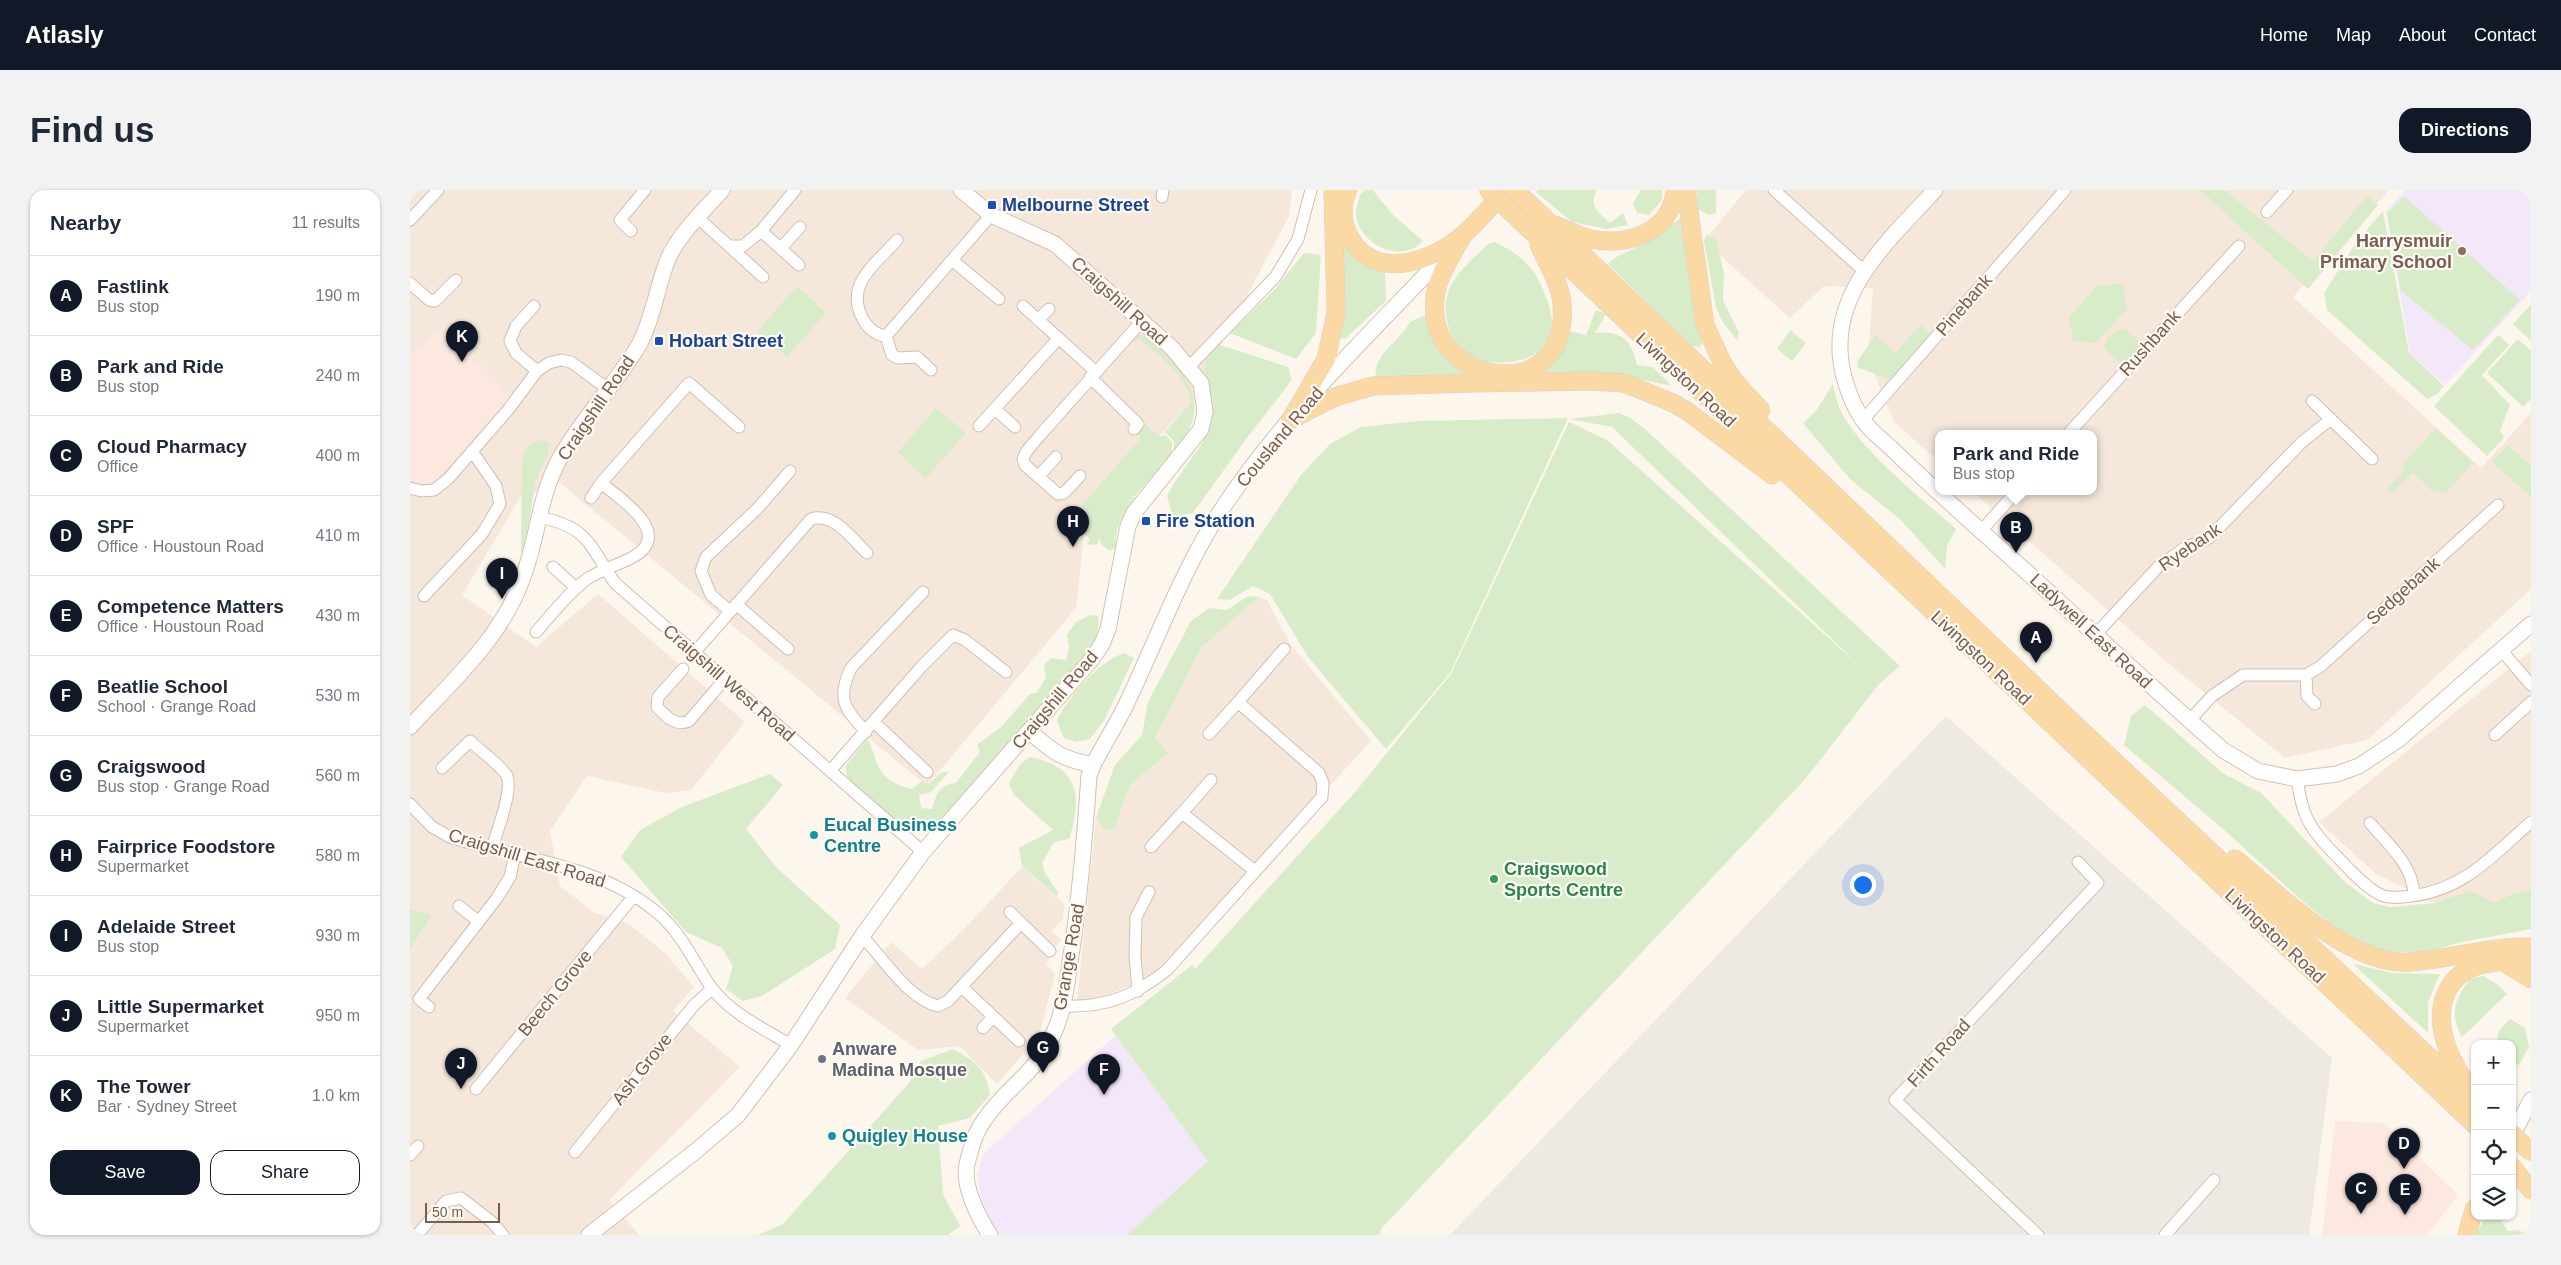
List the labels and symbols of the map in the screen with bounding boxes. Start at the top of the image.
place label: Melbourne Street [1002,195,1149,215]
marker: Melbourne Street [986,199,998,211]
place label: Harrysmuir Primary School [2320,231,2452,272]
marker: Harrysmuir Primary School [2456,245,2468,257]
street label: Craigshill Road [1067,253,1171,349]
street label: Pinebank [1932,269,1997,340]
street label: Rushbank [2115,305,2185,380]
pin: K [446,321,478,362]
street label: Livingston Road [1632,329,1740,431]
place label: Hobart Street [669,331,783,351]
marker: Hobart Street [653,335,665,347]
street label: Craigshill Road [554,352,638,464]
street label: Cousland Road [1232,383,1328,491]
pin: H [1057,506,1089,547]
place label: Fire Station [1156,511,1255,531]
pin: B [2000,512,2032,553]
marker: Fire Station [1140,515,1152,527]
street label: Ryebank [2155,518,2226,575]
street label: Sedgebank [2362,552,2444,629]
pin: I [486,558,518,599]
street label: Ladywell East Road [2026,569,2156,693]
street label: Livingston Road [1927,607,2035,709]
street label: Craigshill West Road [659,620,799,746]
pin: A [2020,622,2052,663]
street label: Craigshill Road [1008,647,1102,753]
place label: Eucal Business Centre [824,815,957,856]
street label: Craigshill East Road [446,825,608,891]
marker: Eucal Business Centre [808,829,820,841]
place label: Craigswood Sports Centre [1504,859,1623,900]
your location [1850,872,1876,898]
marker: Craigswood Sports Centre [1488,873,1500,885]
street label: Livingston Road [2221,885,2329,987]
street label: Grange Road [1050,902,1088,1012]
street label: Beech Grove [514,946,596,1040]
street label: Firth Road [1903,1015,1975,1091]
street label: Ash Grove [608,1029,676,1109]
pin: G [1027,1032,1059,1073]
place label: Anware Madina Mosque [832,1039,967,1080]
pin: J [445,1048,477,1089]
marker: Anware Madina Mosque [816,1053,828,1065]
pin: F [1088,1054,1120,1095]
place label: Quigley House [842,1126,968,1146]
pin: D [2388,1128,2420,1169]
marker: Quigley House [826,1130,838,1142]
pin: C [2345,1173,2377,1214]
pin: E [2389,1174,2421,1215]
scale bar [425,1200,500,1223]

